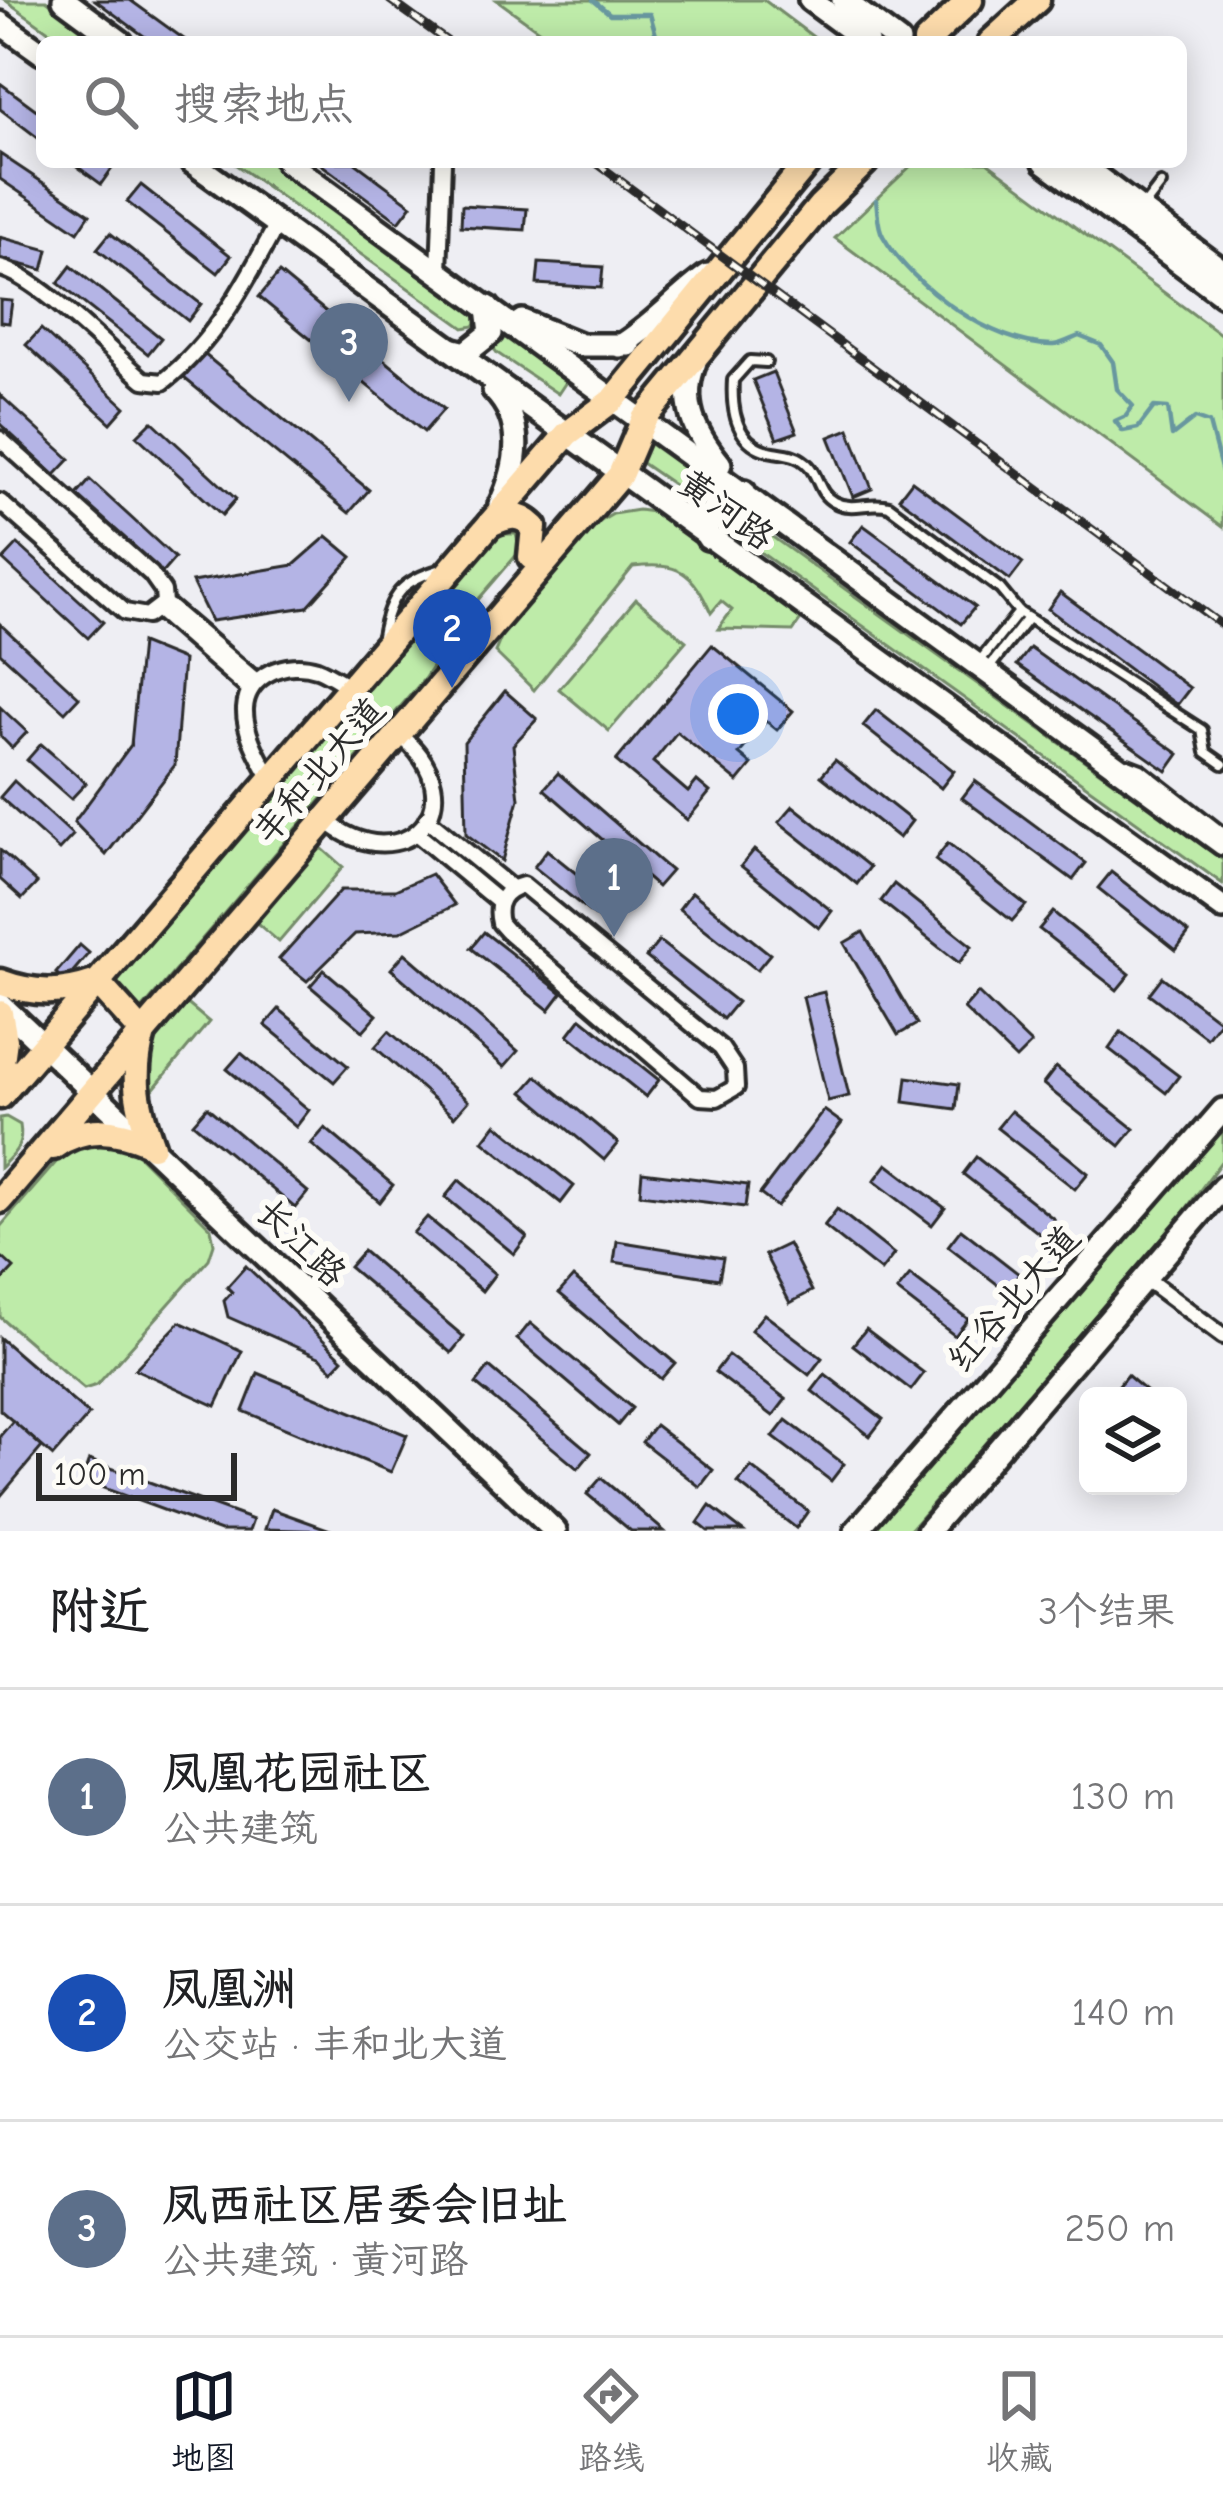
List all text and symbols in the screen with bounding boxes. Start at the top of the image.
search box [36,36,1187,168]
icon: search [78,69,144,135]
text: 搜索地点 [174,78,354,130]
pin: 3 [310,303,388,402]
street label: 黄河路 [670,462,782,558]
pin: 2 [413,589,491,688]
your location [708,684,768,744]
street label: 丰和北大道 [244,690,394,852]
pin: 1 [575,838,653,937]
street label: 长江路 [248,1191,354,1295]
street label: 红谷北大道 [939,1218,1089,1380]
map controls [1079,1387,1187,1495]
button: layers [1079,1387,1187,1495]
scale bar [36,1447,237,1500]
text: 100 m [54,1455,146,1493]
text: 附近 [48,1582,150,1641]
text: 3个结果 [1038,1589,1175,1634]
text: 凤凰花园社区 [162,1747,432,1799]
text: 1 [79,1774,95,1819]
text: 130 m [1071,1774,1175,1819]
text: 公共建筑 [162,1806,318,1851]
text: 凤凰洲 [162,1963,297,2015]
text: 2 [77,1990,97,2035]
text: 140 m [1072,1990,1175,2035]
text: 公交站 · 丰和北大道 [162,2022,507,2067]
text: 凤西社区居委会旧址 [162,2179,567,2231]
text: 3 [77,2206,97,2251]
text: 250 m [1064,2206,1175,2251]
text: 公共建筑 · 黄河路 [162,2238,468,2283]
tab: 地图 [171,2363,237,2478]
tab: 路线 [578,2363,644,2478]
tab: 收藏 [986,2363,1052,2478]

